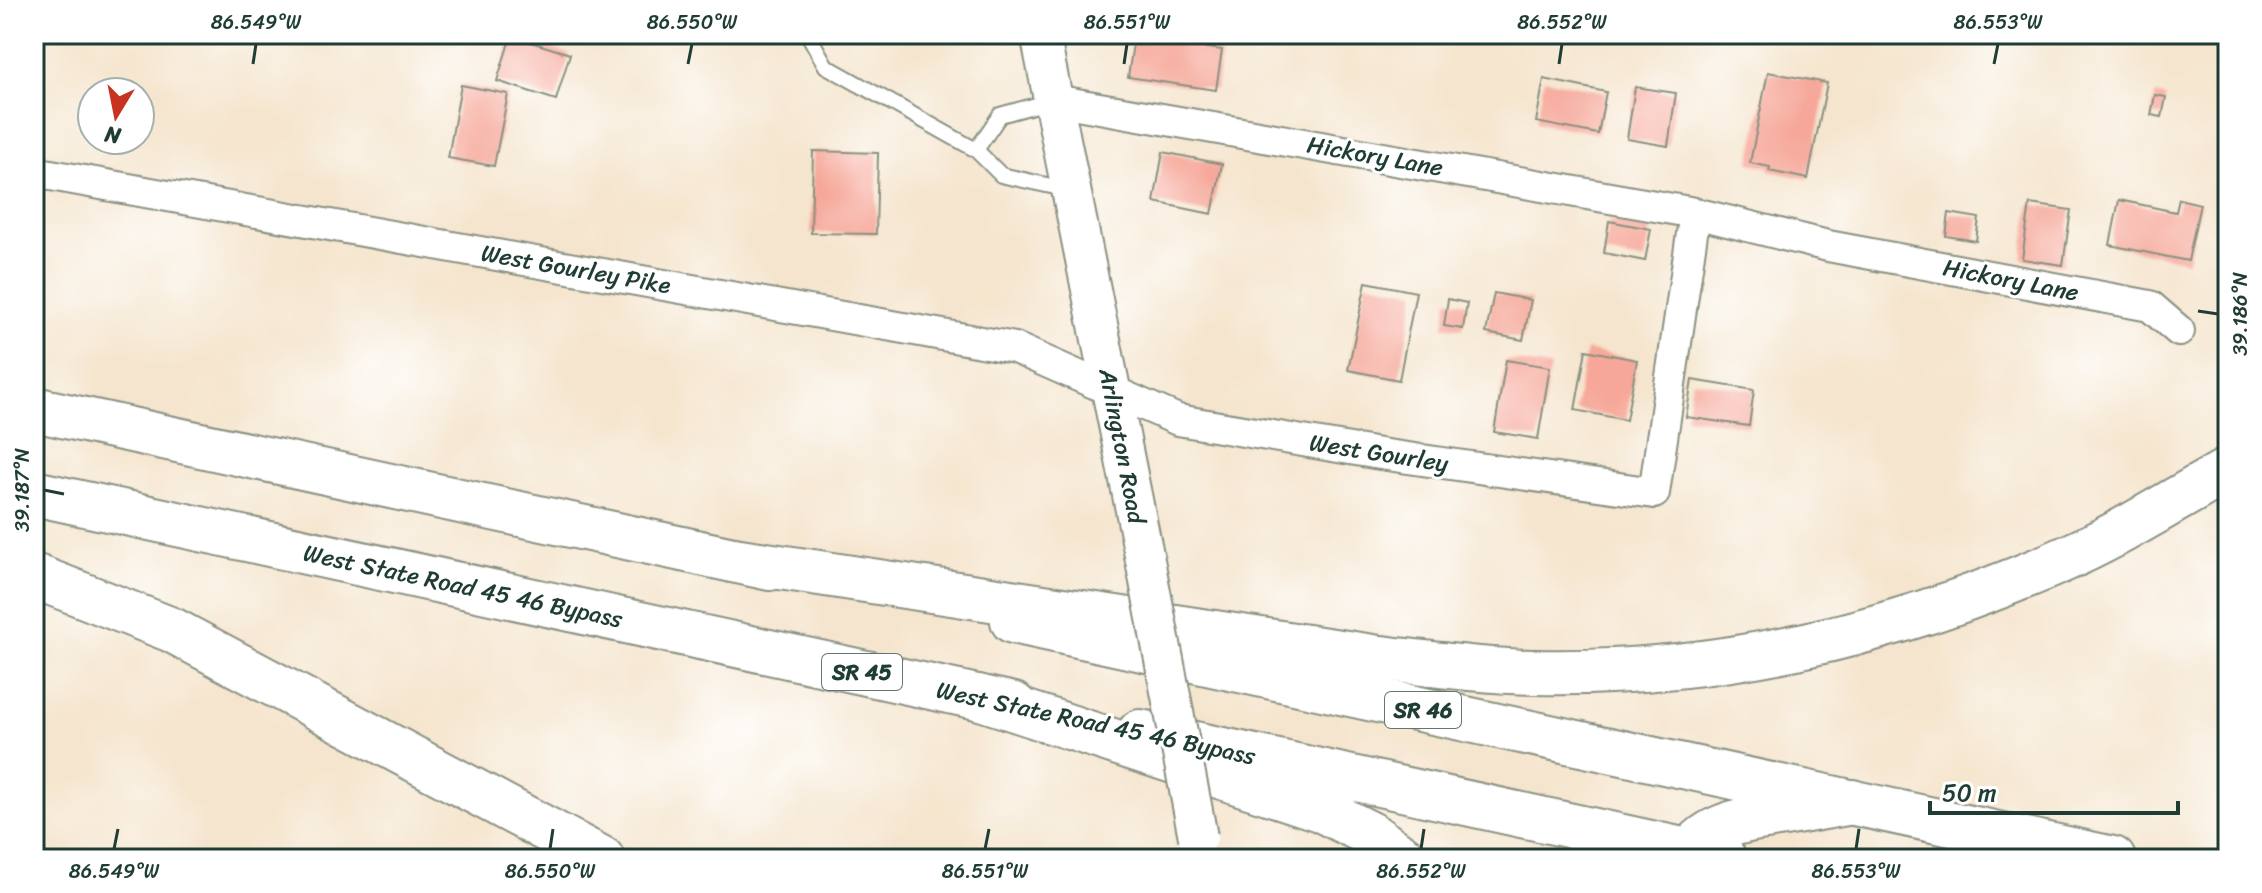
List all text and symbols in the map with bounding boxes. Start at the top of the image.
text: 86.549°W [211,5,302,40]
text: 86.550°W [647,5,738,40]
text: 86.551°W [1084,5,1171,40]
text: 86.552°W [1517,5,1607,40]
text: 86.553°W [1954,5,2043,40]
north arrow [76,76,156,156]
text: N [101,115,124,156]
street label: Hickory Lane [1304,123,1446,189]
street label: West Gourley Pike [478,232,675,306]
street label: Hickory Lane [1940,246,2082,314]
text: 39.186°N [2223,272,2258,356]
street label: Arlington Road [1086,364,1158,530]
street label: West Gourley [1307,421,1452,485]
text: 39.187°N [5,448,40,532]
street label: West State Road 45 46 Bypass [300,532,627,641]
road number: SR 45 [822,654,902,690]
street label: West State Road 45 46 Bypass [933,669,1260,778]
road number: SR 46 [1385,692,1461,728]
scale bar [1930,765,2178,815]
text: 50 m [1942,772,1997,814]
text: 86.549°W [69,854,160,889]
text: 86.550°W [505,854,596,889]
text: 86.551°W [942,854,1029,889]
text: 86.552°W [1376,854,1466,889]
text: 86.553°W [1812,854,1901,889]

